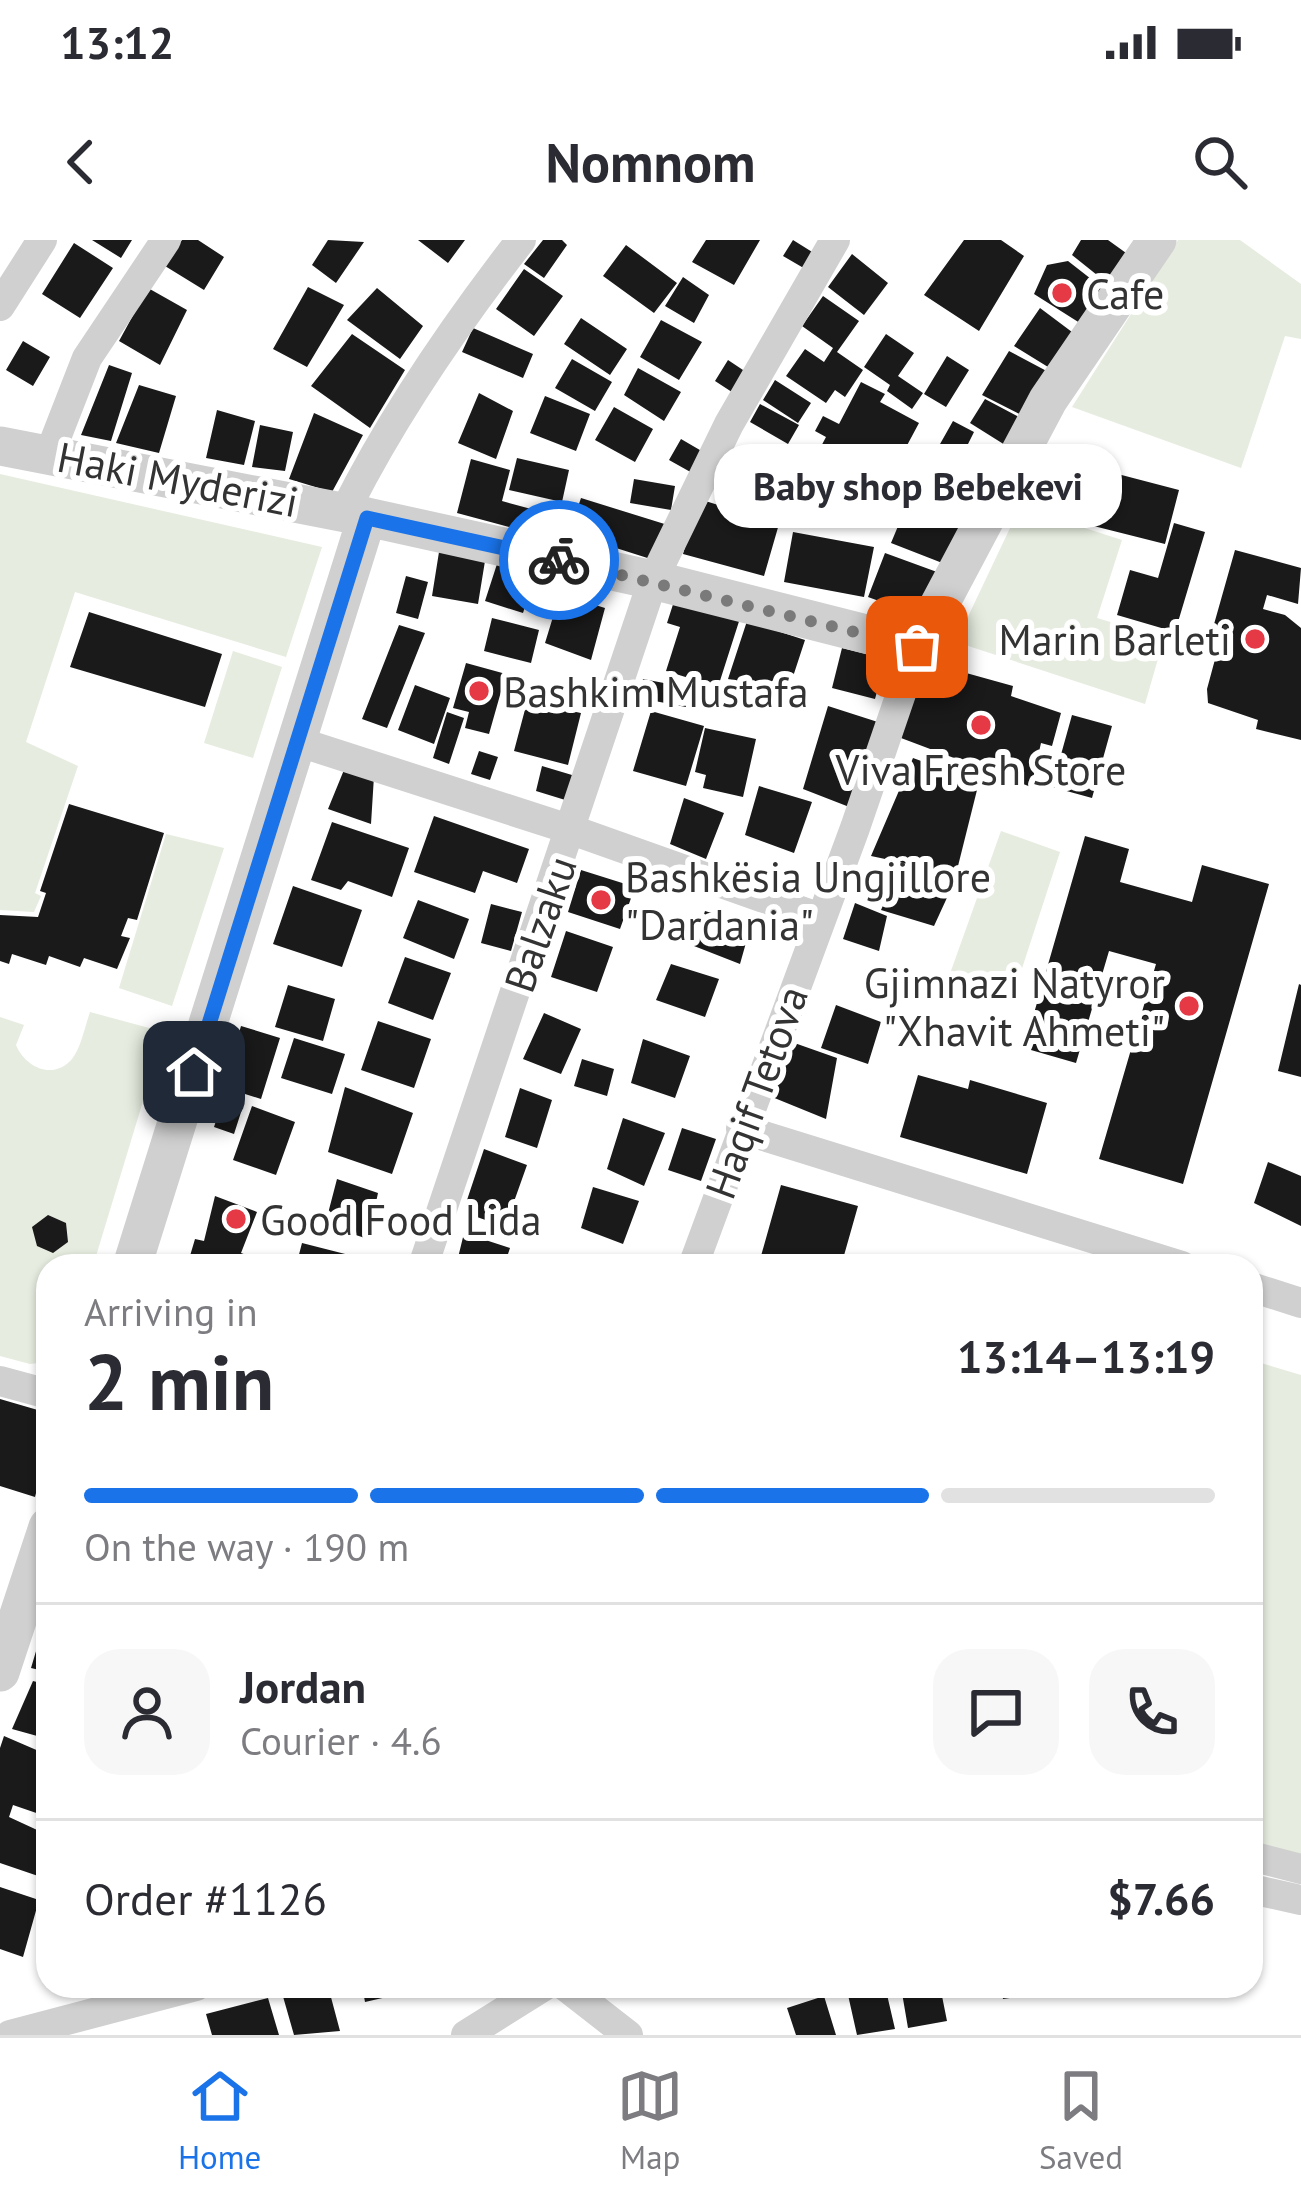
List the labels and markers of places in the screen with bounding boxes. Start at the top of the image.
place label: Cafe [1086,266,1164,321]
marker: Cafe [1049,280,1075,306]
callout: Baby shop Bebekevi [713,443,1121,527]
pin [866,596,968,698]
place label: Marin Barleti [998,612,1231,667]
marker: Marin Barleti [1242,626,1268,652]
place label: Bashkim Mustafa [503,664,809,719]
marker: Bashkim Mustafa [466,678,492,704]
marker: Viva Fresh Store [968,712,994,738]
place label: Viva Fresh Store [835,742,1126,797]
place label: Bashkësia Ungjillore "Dardania" [625,849,991,952]
marker: Bashkësia Ungjillore "Dardania" [588,887,614,913]
place label: Gjimnazi Natyror "Xhavit Ahmeti" [864,955,1165,1058]
marker: Gjimnazi Natyror "Xhavit Ahmeti" [1176,993,1202,1019]
pin [143,1021,245,1123]
place label: Good Food Lida [260,1192,541,1247]
marker: Good Food Lida [223,1206,249,1232]

